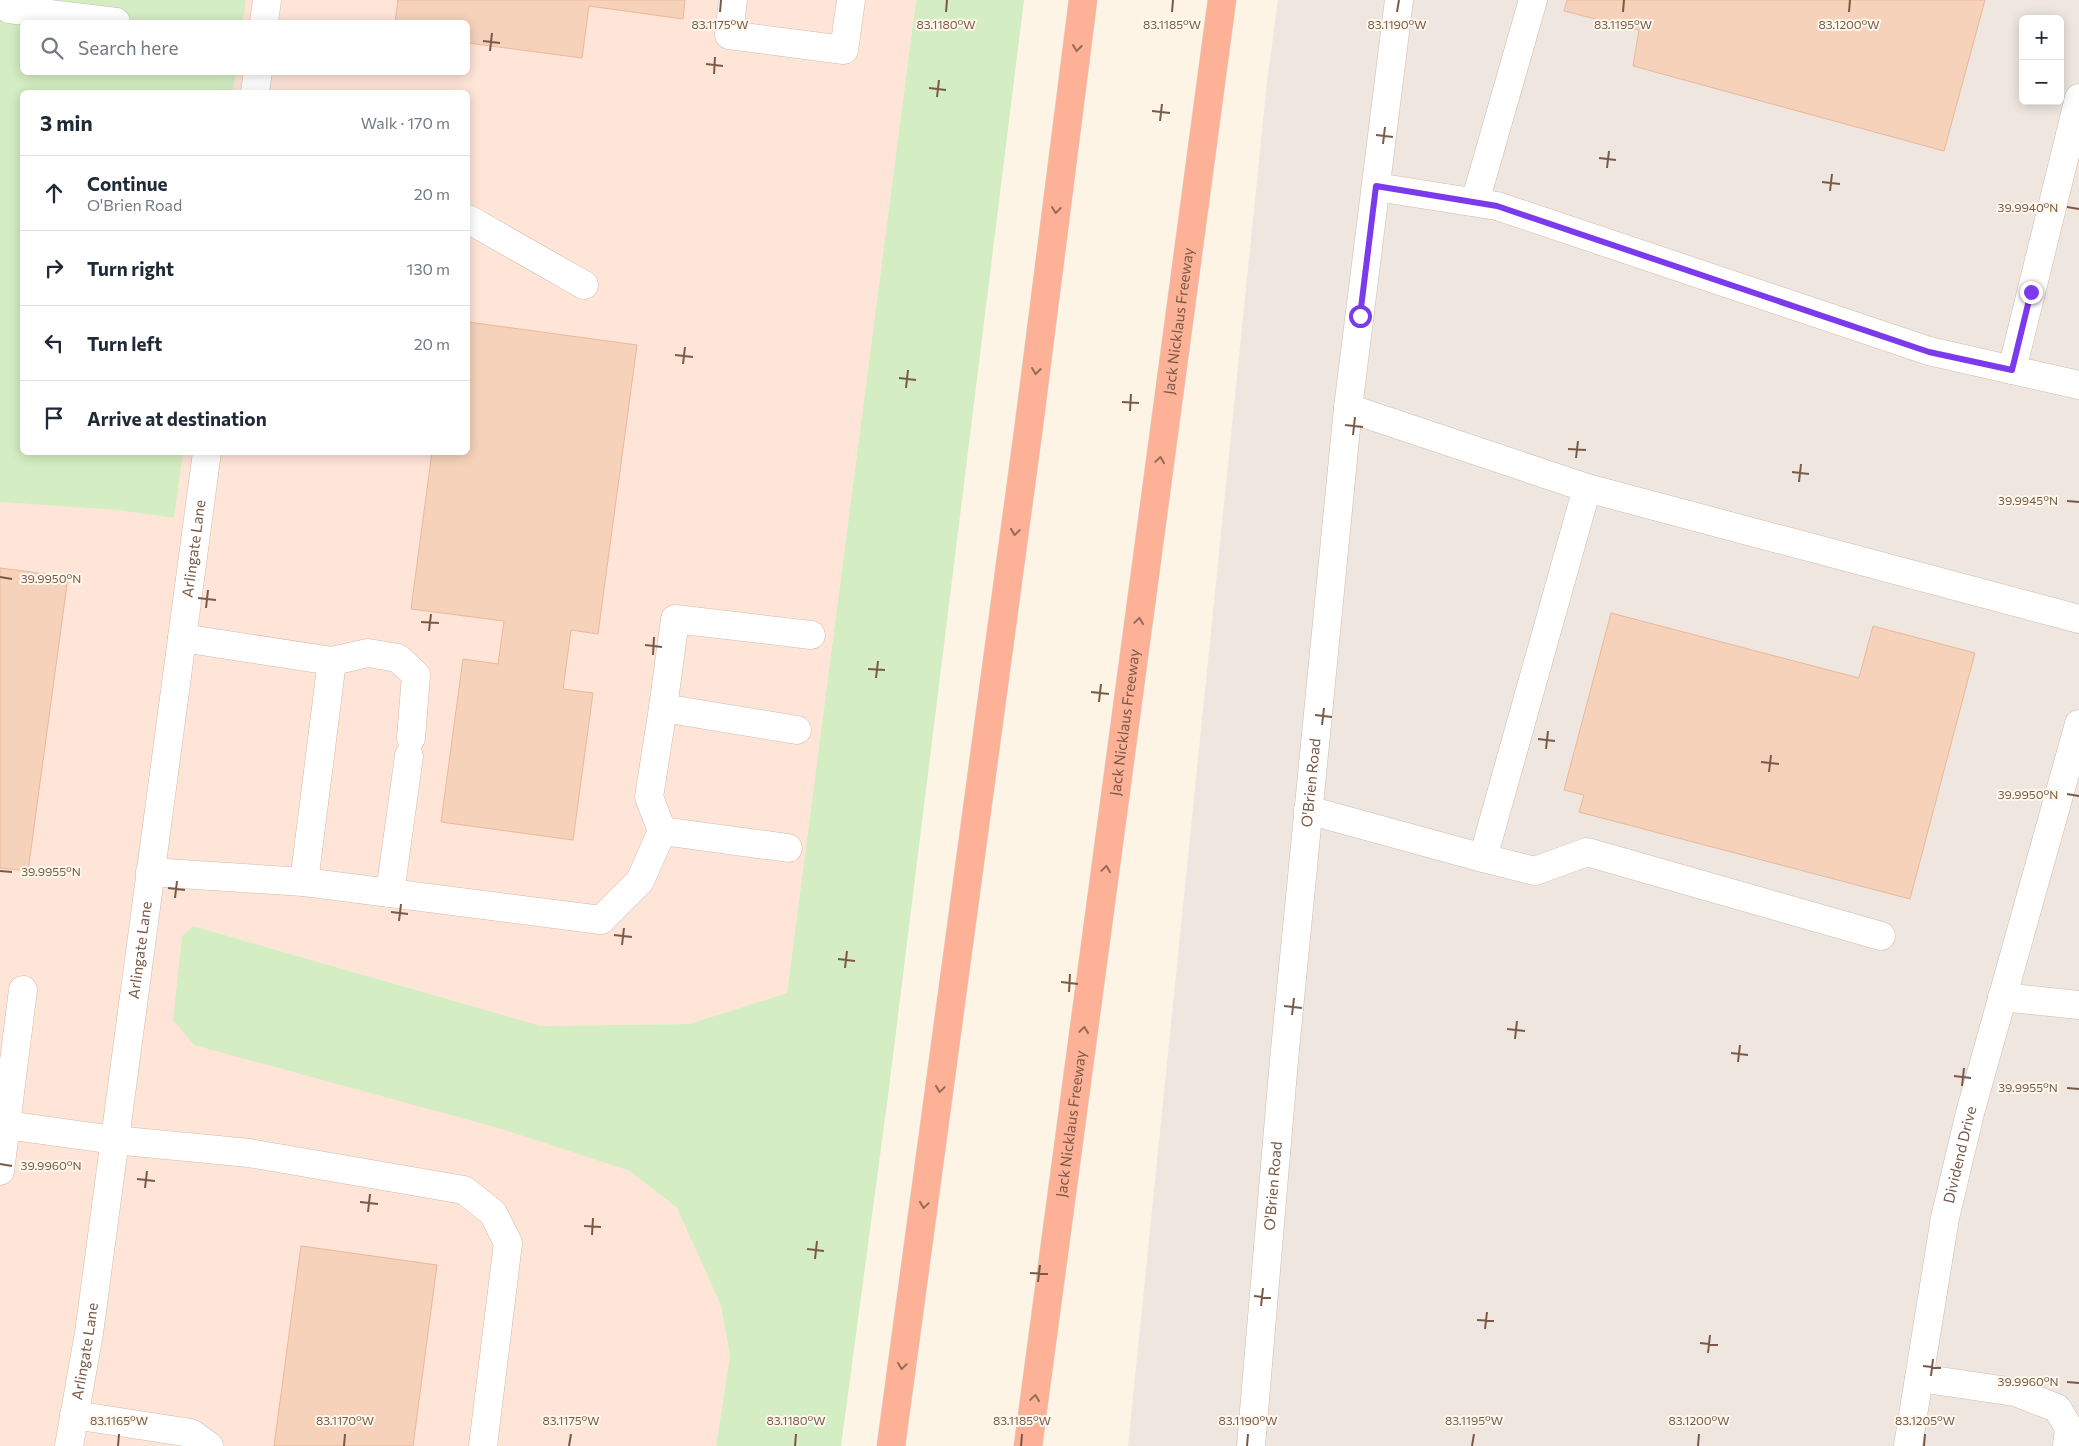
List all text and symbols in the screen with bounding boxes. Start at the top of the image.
map controls [2019,15,2064,105]
button: + [2019,15,2064,60]
text: 83.1175°W [691,17,749,31]
text: 83.1180°W [916,17,976,31]
text: 83.1185°W [1143,17,1201,31]
text: 83.1190°W [1367,17,1427,31]
text: 83.1195°W [1594,17,1652,31]
text: 83.1200°W [1818,17,1880,31]
search box [20,20,470,75]
icon: search [38,34,66,62]
text: Search here [78,36,178,59]
one-way arrow [1072,45,1083,53]
button: − [2019,60,2064,105]
text: 3 min [40,110,93,135]
text: Walk · 170 m [361,113,450,132]
text: Continue [87,172,167,195]
icon: ahead [40,179,68,207]
text: 20 m [414,184,450,203]
text: O'Brien Road [87,195,182,214]
text: 39.9940°N [1998,200,2058,214]
one-way arrow [1052,205,1062,214]
street label: Jack Nicklaus Freeway [1159,246,1197,396]
icon: right [40,254,68,282]
text: Turn right [87,257,174,280]
text: 130 m [407,259,450,278]
route end [2020,281,2043,304]
route start [1349,305,1372,328]
icon: left [40,329,68,357]
text: Turn left [87,332,162,355]
text: 20 m [414,334,450,353]
one-way arrow [1031,367,1042,375]
icon: arrive [40,404,68,432]
text: Arrive at destination [87,407,267,430]
one-way arrow [1155,455,1165,464]
text: 39.9945°N [1998,493,2058,507]
street label: Arlingate Lane [178,499,209,599]
one-way arrow [1010,527,1020,536]
text: 39.9950°N [21,571,81,585]
one-way arrow [1133,616,1144,624]
street label: Jack Nicklaus Freeway [1105,647,1143,797]
street label: O'Brien Road [1297,737,1324,828]
text: 39.9950°N [1998,787,2058,801]
text: 39.9955°N [21,864,81,878]
one-way arrow [1100,864,1111,872]
street label: Arlingate Lane [124,900,155,1000]
one-way arrow [1078,1025,1089,1033]
street label: Jack Nicklaus Freeway [1051,1049,1089,1198]
text: 39.9955°N [1998,1080,2058,1094]
one-way arrow [935,1085,945,1093]
street label: Dividend Drive [1939,1104,1980,1205]
street label: O'Brien Road [1259,1141,1285,1231]
text: 39.9960°N [21,1158,81,1172]
one-way arrow [919,1201,930,1209]
street label: Arlingate Lane [67,1301,101,1401]
one-way arrow [897,1362,908,1370]
text: 39.9960°N [1998,1374,2058,1388]
one-way arrow [1029,1393,1039,1402]
text: 83.1165°W [90,1413,148,1427]
text: 83.1170°W [316,1413,374,1427]
text: 83.1175°W [542,1413,600,1427]
text: 83.1180°W [766,1413,826,1427]
text: 83.1185°W [993,1413,1051,1427]
text: 83.1190°W [1218,1413,1278,1427]
text: 83.1195°W [1445,1413,1503,1427]
text: 83.1200°W [1668,1413,1730,1427]
text: 83.1205°W [1895,1413,1955,1427]

